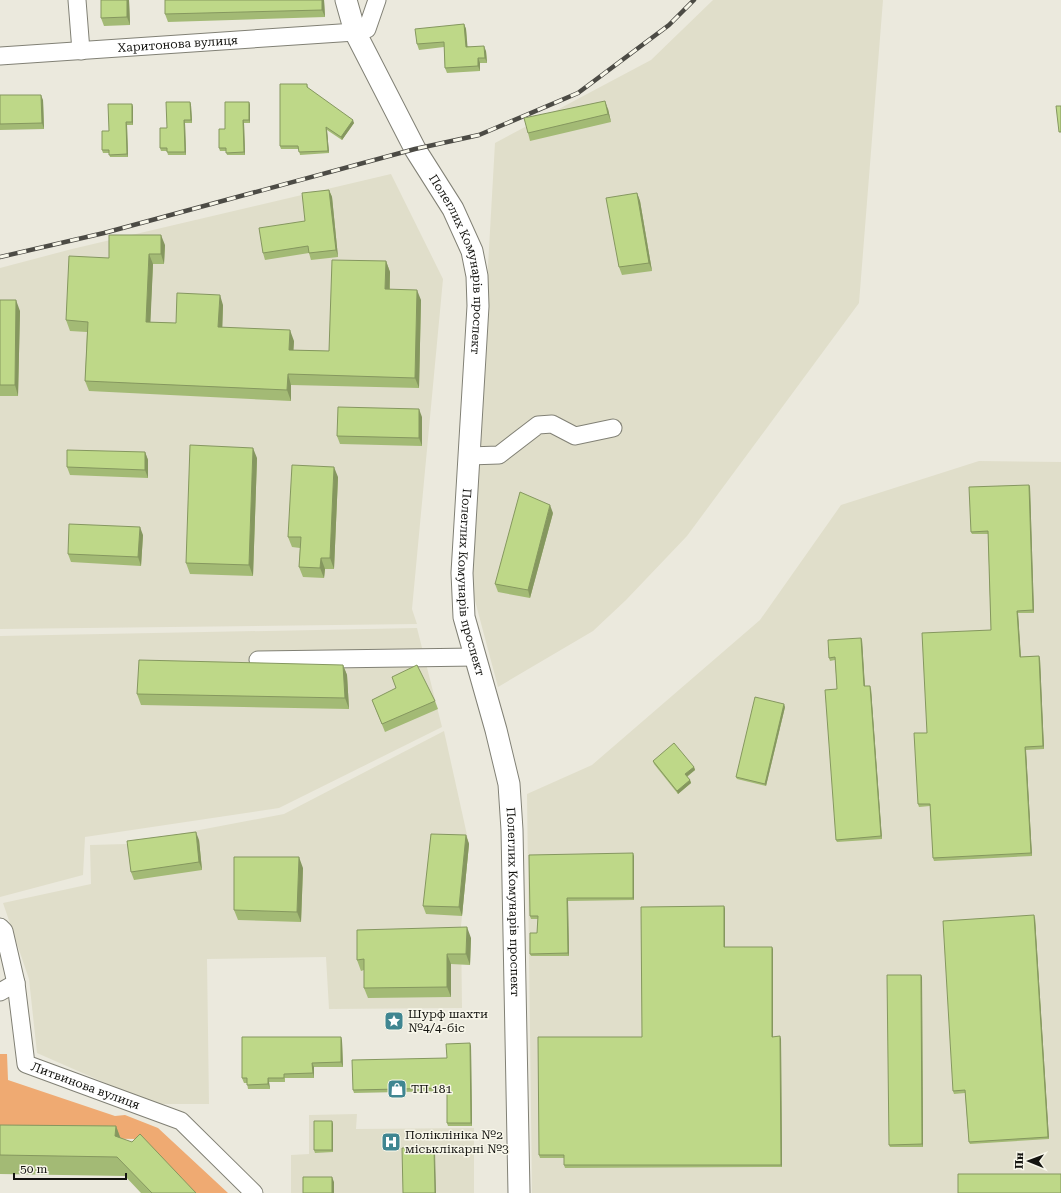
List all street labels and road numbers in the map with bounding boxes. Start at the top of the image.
street label: Харитонова вулиця [117,33,238,55]
street label: Полеглих Комунарів проспект [426,172,485,355]
street label: Полеглих Комунарів проспект [455,488,487,678]
street label: Полеглих Комунарів проспект [504,807,522,997]
street label: Литвинова вулиця [29,1060,142,1112]

